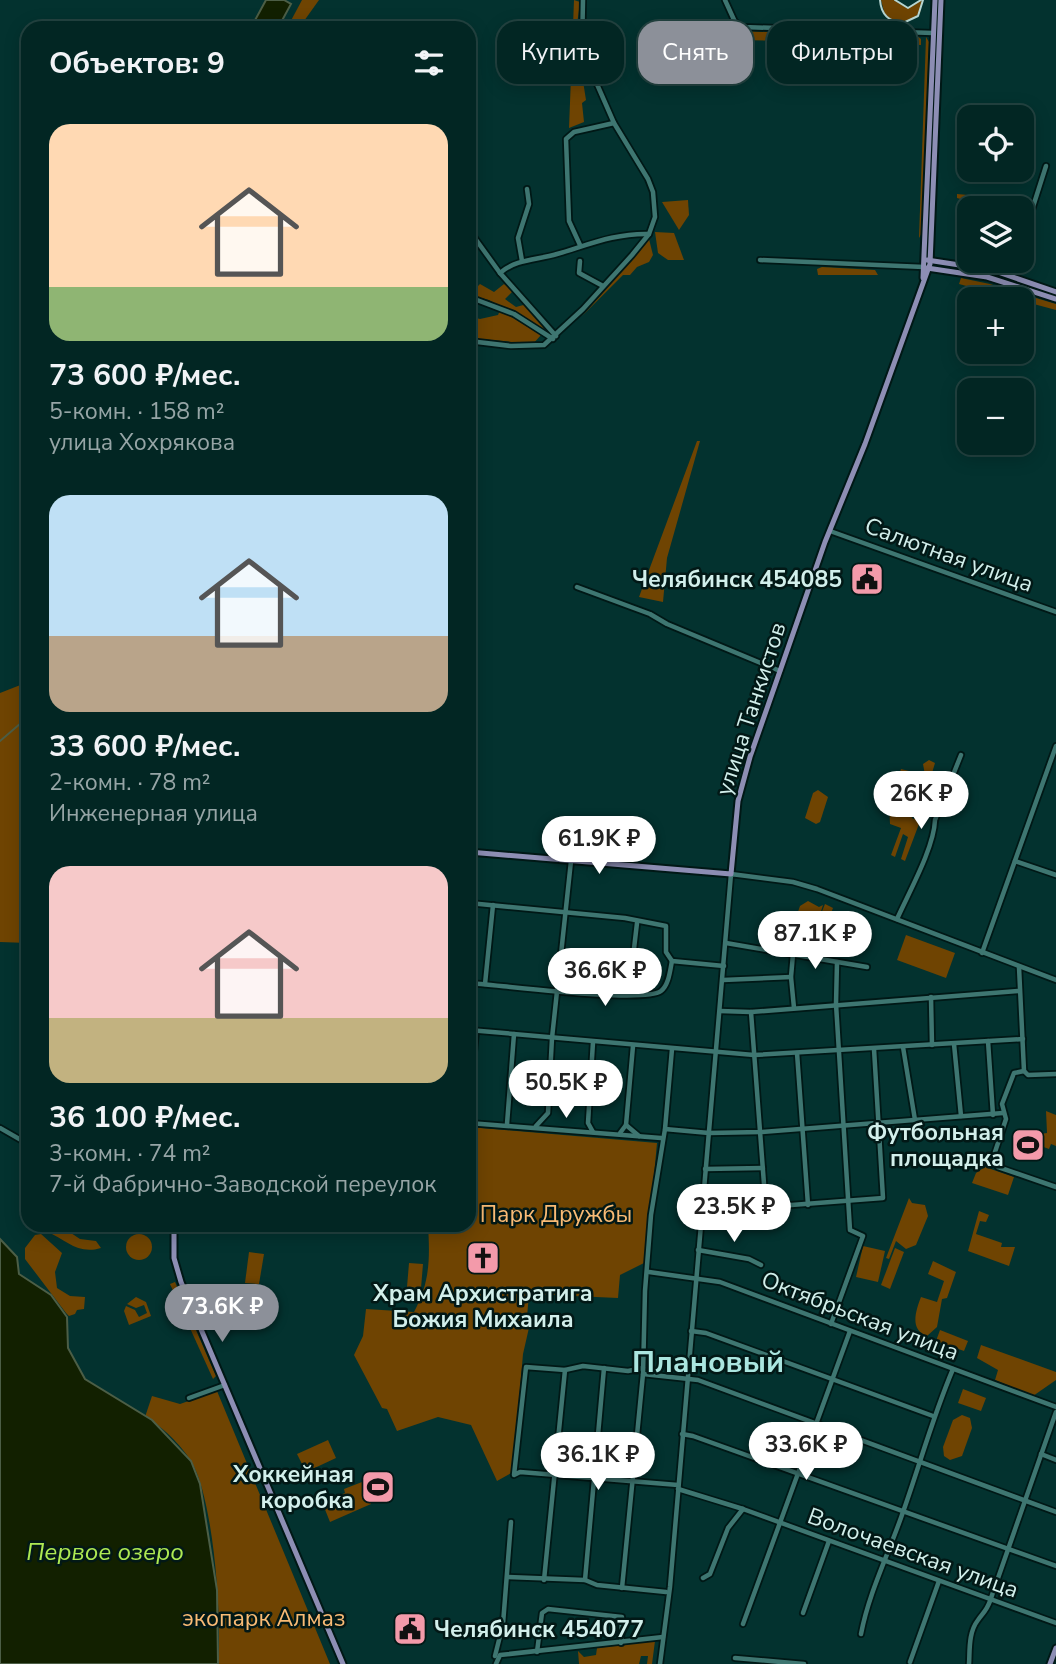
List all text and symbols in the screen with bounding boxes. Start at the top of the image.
chip: Купить [497,21,624,84]
chip: Снять [638,21,753,84]
chip: Фильтры [767,21,917,84]
text: Объектов: 9 [49,43,225,84]
icon: filters [410,44,448,82]
map controls [957,105,1034,455]
button: locate [957,105,1034,182]
icon: home [186,169,312,295]
button: layers [957,196,1034,273]
button: + [957,287,1034,364]
text: 73 600 ₽/мес. [49,355,240,396]
button: − [957,378,1034,455]
text: 5-комн. · 158 m² [49,396,224,427]
text: улица Хохрякова [49,427,235,458]
street label: Салютная улица [860,510,1038,600]
icon: home [186,540,312,666]
public building icon: Челябинск 454085 [848,560,886,598]
place label: Челябинск 454085 [632,564,842,595]
street label: улица Танкистов [708,619,794,799]
text: 33 600 ₽/мес. [49,726,240,767]
text: 2-комн. · 78 m² [49,767,211,798]
pin: 26K ₽ [872,772,970,831]
text: 26K ₽ [890,778,952,809]
text: Инженерная улица [49,798,258,829]
pin: 61.9K ₽ [534,816,664,876]
text: 61.9K ₽ [558,823,640,854]
icon: home [186,911,312,1037]
pin: 87.1K ₽ [750,912,880,971]
text: 87.1K ₽ [774,918,856,949]
pin: 36.6K ₽ [540,948,670,1008]
text: 36.6K ₽ [564,955,646,986]
pin: 50.5K ₽ [501,1060,631,1120]
text: 50.5K ₽ [525,1067,607,1098]
text: 36 100 ₽/мес. [49,1097,240,1138]
place label: Футбольная площадка [867,1117,1004,1174]
sports icon: Футбольная площадка [1009,1126,1047,1164]
text: 3-комн. · 74 m² [49,1138,211,1169]
text: 7-й Фабрично-Заводской переулок [49,1169,436,1200]
pin: 23.5K ₽ [669,1184,799,1244]
text: 23.5K ₽ [693,1191,775,1222]
park label: Парк Дружбы [480,1199,632,1230]
church icon: Храм Архистратига Божия Михаила [464,1239,502,1277]
street label: Октябрьская улица [757,1264,963,1368]
place label: Храм Архистратига Божия Михаила [372,1278,593,1335]
pin: 73.6K ₽ [157,1284,287,1344]
text: 73.6K ₽ [181,1291,263,1322]
district label: Плановый [632,1342,784,1383]
pin: 33.6K ₽ [741,1422,871,1482]
text: 33.6K ₽ [765,1429,847,1460]
pin: 36.1K ₽ [533,1432,663,1492]
text: 36.1K ₽ [557,1439,639,1470]
place label: Хоккейная коробка [232,1459,354,1516]
sports icon: Хоккейная коробка [359,1468,397,1506]
street label: Волочаевская улица [803,1500,1023,1606]
water label: Первое озеро [26,1536,184,1568]
park label: экопарк Алмаз [183,1603,345,1634]
public building icon: Челябинск 454077 [391,1610,429,1648]
place label: Челябинск 454077 [434,1614,644,1645]

